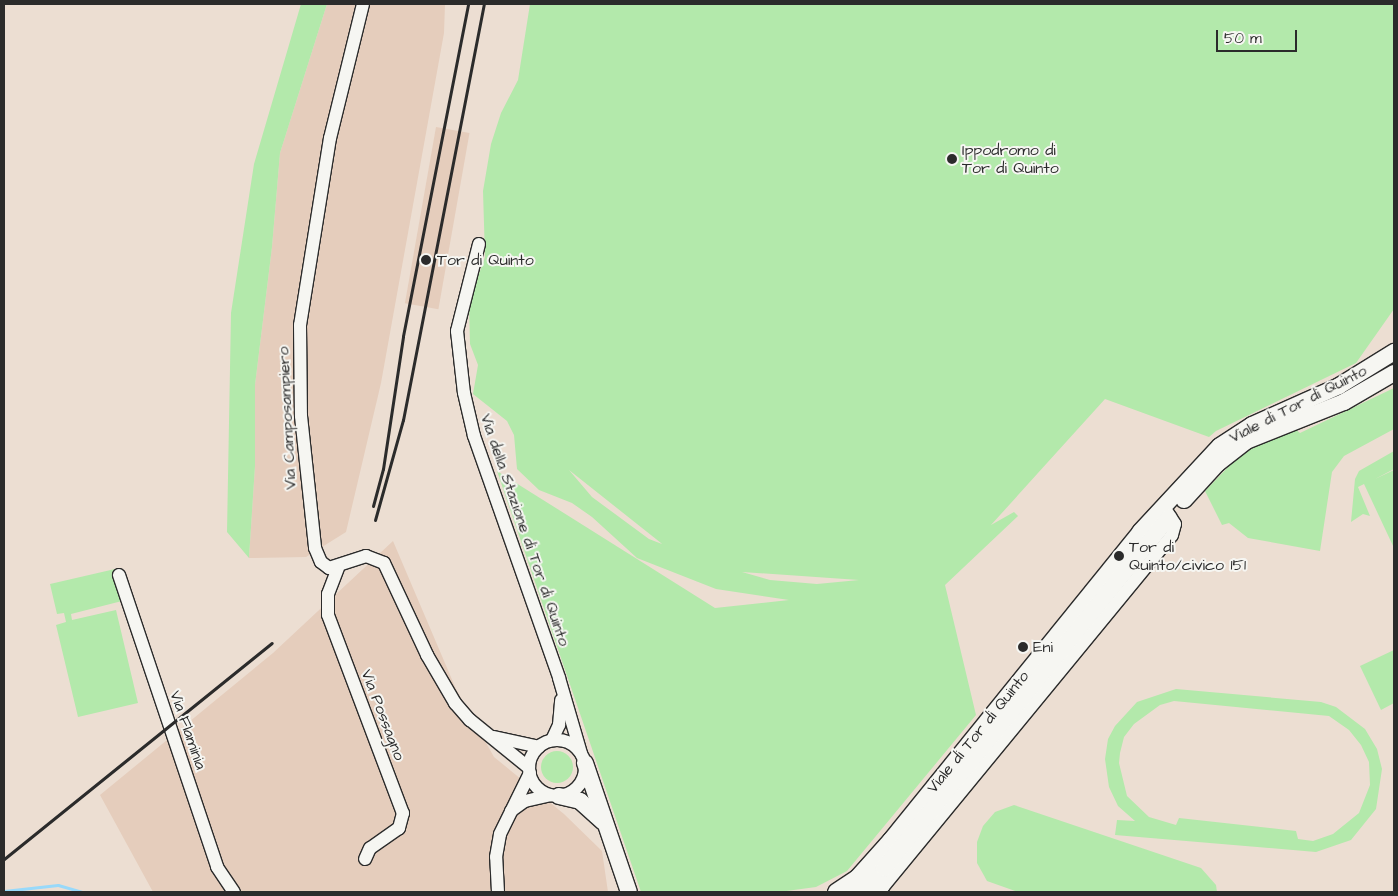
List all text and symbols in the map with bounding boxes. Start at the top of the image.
scale bar [1218,20,1299,52]
text: 50 m [1224,28,1262,49]
place label: Ippodromo di Tor di Quinto [962,140,1059,178]
marker: Ippodromo di Tor di Quinto [946,153,958,165]
place label: Tor di Quinto [437,250,534,270]
marker: Tor di Quinto [419,253,433,267]
street label: Via Camposampiero [274,346,300,490]
street label: Viale di Tor di Quinto [1226,361,1370,447]
street label: Via della Stazione di Tor di Quinto [476,411,574,649]
place label: Tor di Quinto/civico 151 [1129,537,1246,575]
marker: Tor di Quinto/civico 151 [1113,550,1125,562]
place label: Eni [1033,637,1053,657]
marker: Eni [1017,641,1029,653]
street label: Via Possagno [357,667,409,763]
street label: Viale di Tor di Quinto [923,667,1033,797]
street label: Via Flaminia [166,688,210,772]

